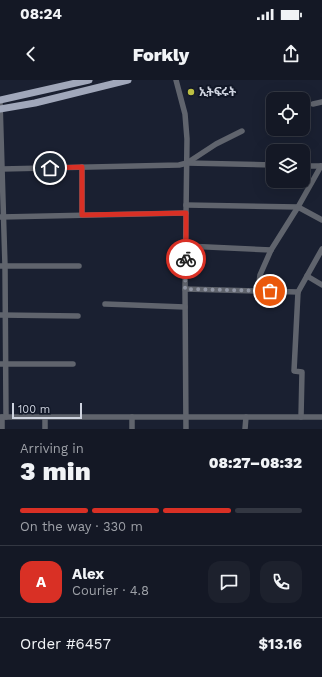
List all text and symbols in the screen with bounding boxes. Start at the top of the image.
text: 08:24 [20,5,62,23]
icon: back [20,43,42,65]
icon: share [280,43,302,65]
text: Forkly [133,44,189,65]
place label: ኢትፍሩት [199,85,237,99]
marker: ኢትፍሩት [186,87,196,97]
map controls [266,92,310,188]
button: locate [266,92,310,136]
button: layers [266,144,310,188]
pin [33,151,67,185]
icon: home [39,157,61,179]
courier [166,239,206,279]
icon: bike [175,248,197,270]
pin [253,274,287,308]
icon: bag [259,280,281,302]
scale bar [12,401,82,420]
text: 100 m [18,403,50,416]
text: Arriving in [20,441,84,456]
text: 08:27–08:32 [209,454,302,472]
text: 3 min [20,456,91,486]
text: On the way · 330 m [20,519,143,534]
button: chat [208,561,250,603]
button: phone [260,561,302,603]
text: Alex [72,565,104,583]
text: A [36,573,46,591]
text: Courier · 4.8 [72,583,149,598]
text: Order #6457 [20,635,111,653]
text: $13.16 [258,635,302,653]

